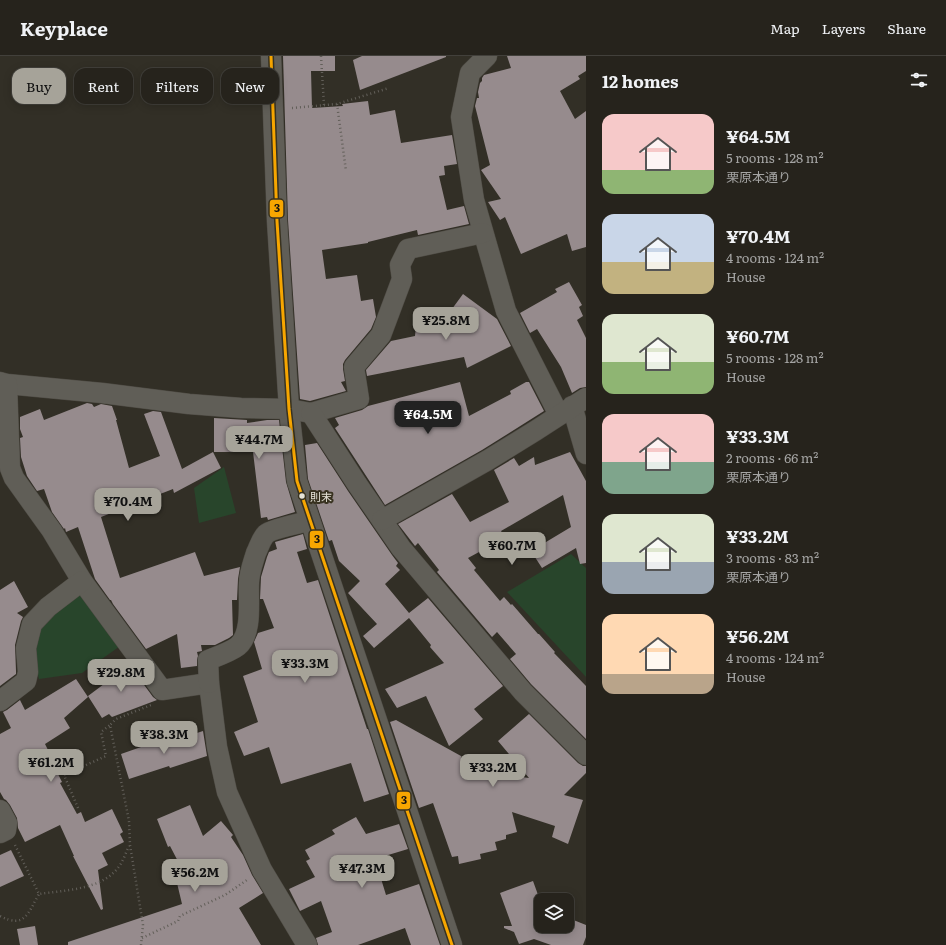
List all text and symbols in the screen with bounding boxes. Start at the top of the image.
text: Keyplace [20,14,108,42]
text: Map [770,18,800,38]
text: Layers [822,18,865,38]
text: Share [887,18,926,38]
chip: Buy [12,68,66,104]
chip: Rent [74,68,133,104]
chip: Filters [141,68,213,104]
chip: New [221,68,279,104]
text: 12 homes [602,68,678,93]
icon: filters [908,69,930,91]
text: ¥64.5M [726,123,790,148]
icon: home [634,130,682,178]
text: 5 rooms · 128 m² [726,148,824,167]
text: 栗原本通り [726,167,791,186]
line badge: 3 [269,199,284,218]
text: 3 [274,199,280,215]
text: ¥70.4M [726,223,791,248]
icon: home [634,230,682,278]
text: 4 rooms · 124 m² [726,248,824,267]
text: House [726,267,765,286]
pin: ¥25.8M [413,307,479,341]
text: ¥25.8M [422,310,470,329]
text: ¥60.7M [726,323,789,348]
icon: home [634,330,682,378]
text: 5 rooms · 128 m² [726,348,824,367]
text: House [726,367,765,386]
pin: ¥64.5M [395,401,461,435]
text: ¥64.5M [403,404,453,423]
text: ¥33.3M [726,423,789,448]
pin: ¥44.7M [226,426,292,460]
text: ¥44.7M [235,429,283,448]
icon: home [634,430,682,478]
text: 2 rooms · 66 m² [726,448,819,467]
text: 栗原本通り [726,467,791,486]
pin: ¥70.4M [95,488,161,522]
place label: 則末 [310,488,332,504]
text: ¥70.4M [103,491,153,510]
marker: 則末 [297,491,307,501]
text: ¥33.2M [726,523,789,548]
line badge: 3 [309,530,324,549]
text: 3 [314,530,320,546]
icon: home [634,530,682,578]
pin: ¥60.7M [479,532,545,566]
text: ¥60.7M [488,535,536,554]
text: 3 rooms · 83 m² [726,548,819,567]
text: 栗原本通り [726,567,791,586]
text: ¥56.2M [726,623,789,648]
icon: home [634,630,682,678]
text: 4 rooms · 124 m² [726,648,824,667]
pin: ¥33.3M [272,650,338,684]
text: ¥33.3M [281,653,329,672]
pin: ¥29.8M [88,659,154,693]
text: ¥29.8M [97,662,145,681]
text: House [726,667,765,686]
pin: ¥38.3M [131,721,197,755]
text: ¥38.3M [140,724,188,743]
pin: ¥61.2M [18,749,84,783]
text: ¥61.2M [28,752,74,771]
pin: ¥33.2M [460,754,526,788]
text: ¥33.2M [469,757,517,776]
line badge: 3 [396,791,411,810]
text: 3 [401,791,407,807]
pin: ¥47.3M [329,855,395,889]
text: ¥47.3M [338,858,386,877]
pin: ¥56.2M [162,859,228,893]
text: ¥56.2M [171,862,219,881]
map controls [534,893,574,933]
button: layers [534,893,574,933]

